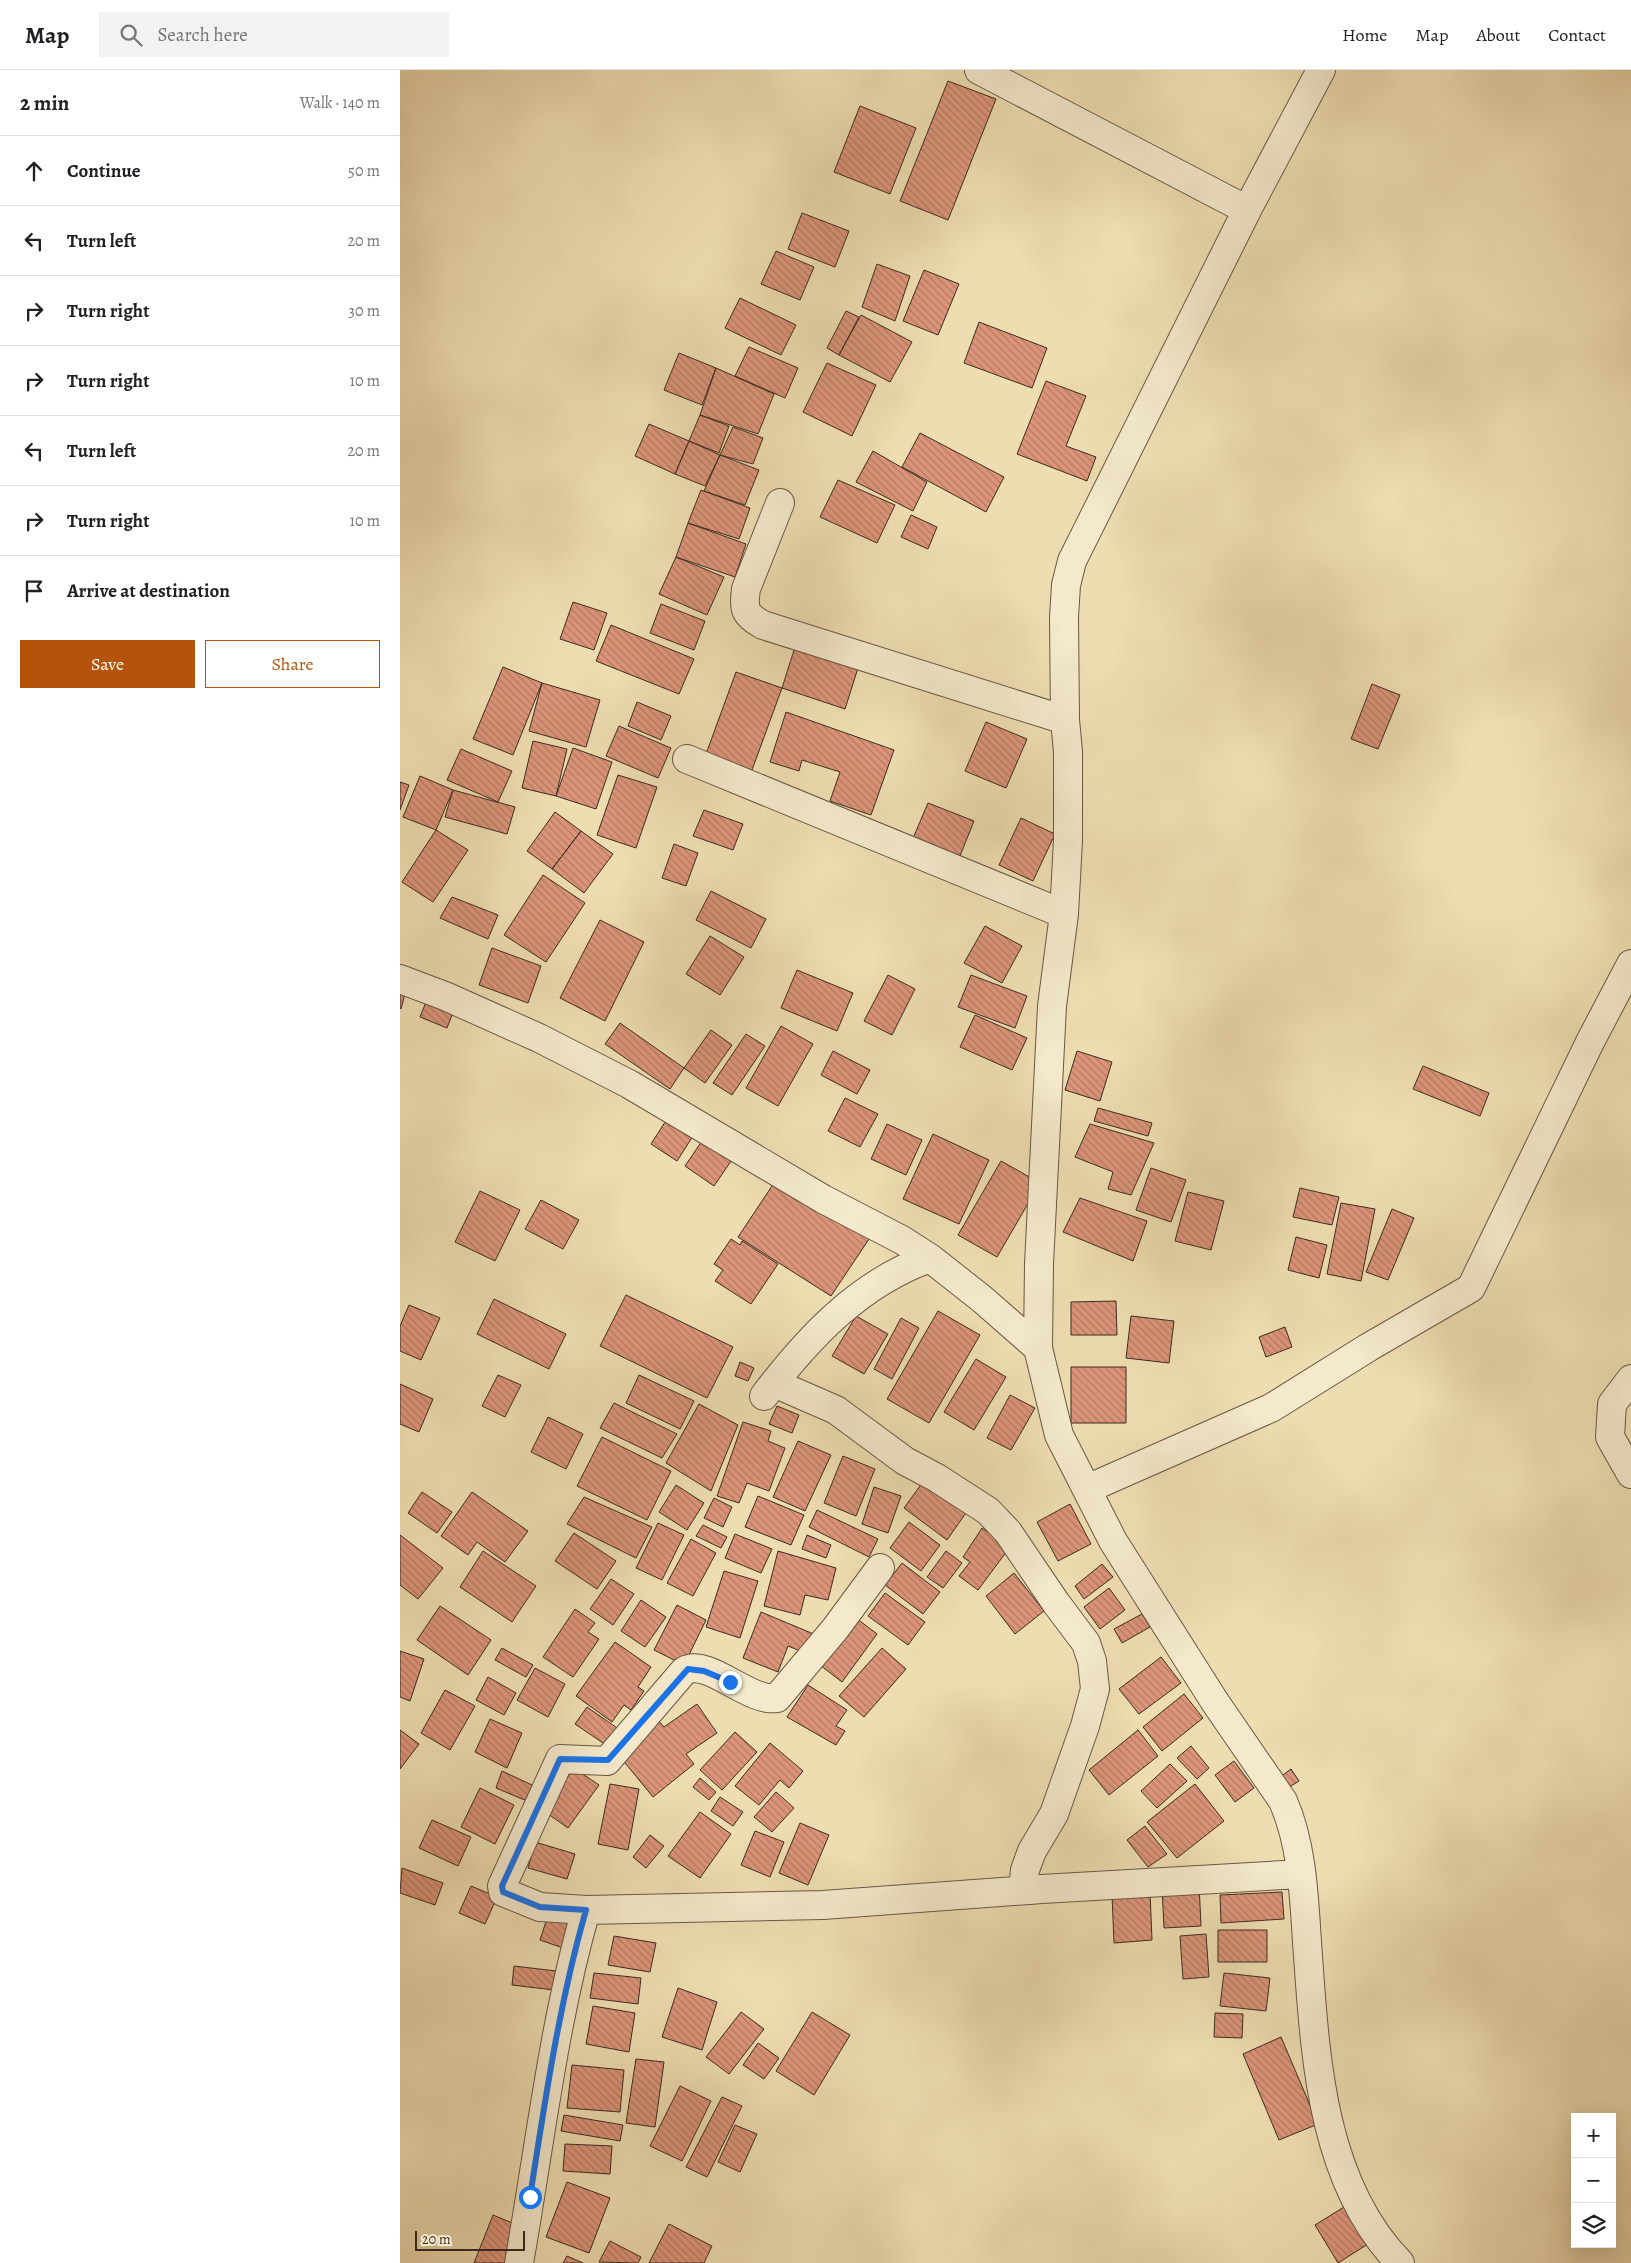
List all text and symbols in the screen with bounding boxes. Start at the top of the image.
search box [99,12,449,57]
text: Map [25,19,69,51]
icon: search [117,21,145,49]
text: Search here [157,22,248,48]
text: Home [1342,23,1387,47]
text: Map [1415,23,1448,47]
text: About [1476,23,1520,47]
text: Contact [1548,23,1606,47]
text: 2 min [20,89,69,117]
text: Walk · 140 m [300,92,380,114]
icon: ahead [20,157,48,185]
text: Continue [67,158,141,184]
text: 50 m [348,160,380,182]
icon: left [20,227,48,255]
text: Turn left [67,228,136,254]
text: 20 m [347,230,380,252]
icon: right [20,297,48,325]
text: Turn right [67,298,149,324]
text: 30 m [348,300,380,322]
icon: right [20,367,48,395]
text: Turn right [67,368,149,394]
text: 10 m [350,370,380,392]
icon: left [20,437,48,465]
text: Turn left [67,438,136,464]
text: 20 m [347,440,380,462]
icon: right [20,507,48,535]
text: Turn right [67,508,149,534]
text: 10 m [350,510,380,532]
icon: arrive [20,577,48,605]
text: Arrive at destination [67,578,230,604]
button: Save [20,640,195,688]
button: Share [205,640,380,688]
route end [719,1671,742,1694]
map controls [1571,2113,1616,2248]
button: + [1571,2113,1616,2158]
button: − [1571,2158,1616,2203]
route start [519,2186,542,2209]
button: layers [1571,2203,1616,2248]
scale bar [415,2228,525,2251]
text: 20 m [422,2230,451,2249]

